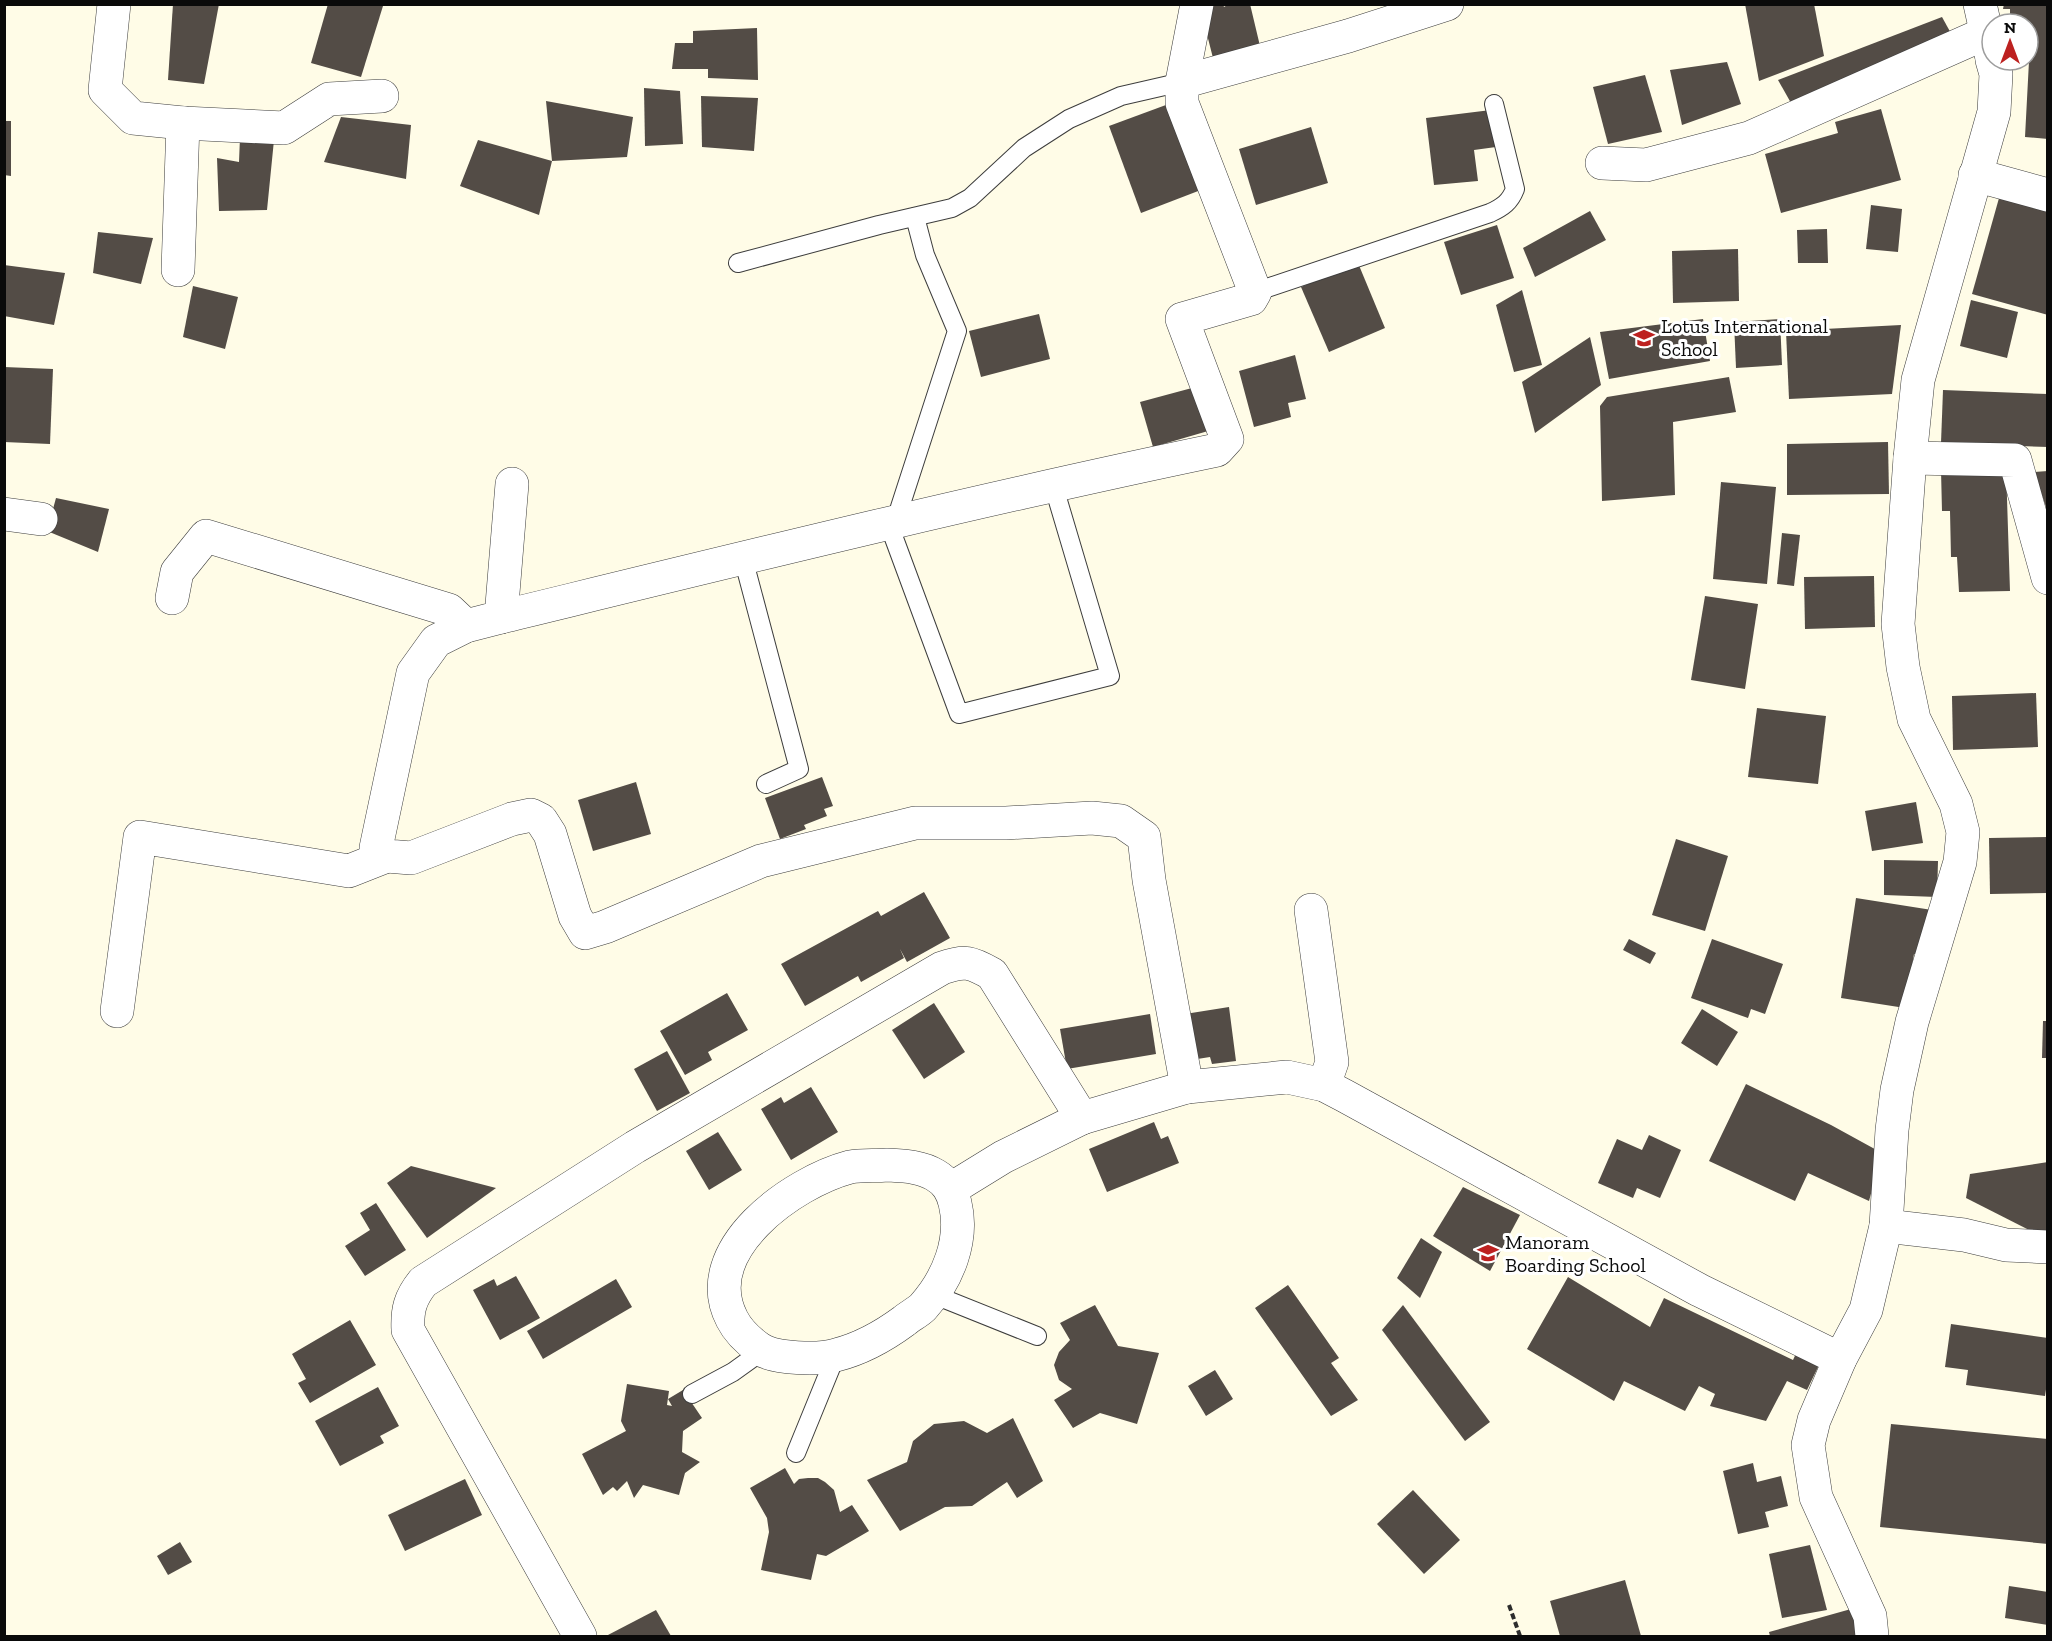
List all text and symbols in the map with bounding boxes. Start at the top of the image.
north arrow [1980,12,2040,72]
text: N [2004,18,2016,37]
place label: Lotus International School [1661,314,1828,361]
school or university icon: Lotus International School [1632,326,1656,350]
place label: Manoram Boarding School [1505,1230,1646,1277]
school or university icon: Manoram Boarding School [1476,1241,1500,1265]

